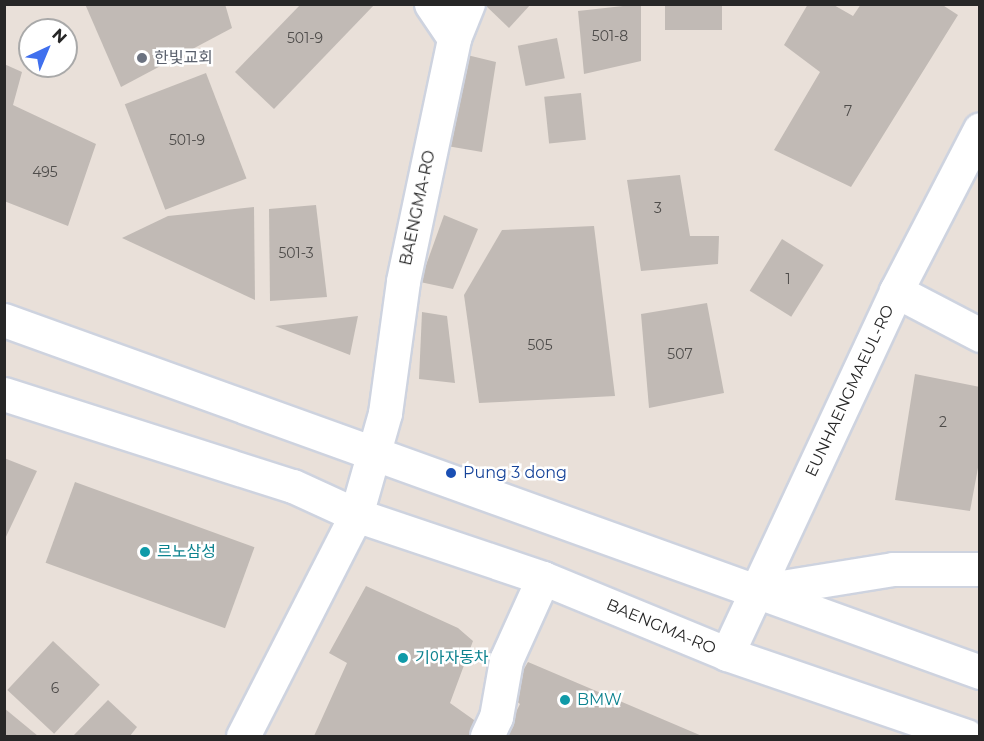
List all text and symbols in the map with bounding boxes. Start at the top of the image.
north arrow [18,18,78,78]
text: N [48,25,71,47]
house number: 501-8 [592,28,628,44]
house number: 501-9 [287,30,323,46]
place label: 한빛교회 [154,48,213,68]
marker: 한빛교회 [135,51,149,65]
house number: 7 [844,103,852,119]
house number: 501-9 [169,132,205,148]
street label: BAENGMA-RO [396,149,440,267]
house number: 495 [32,164,58,180]
house number: 3 [654,200,662,216]
house number: 501-3 [278,245,314,261]
house number: 1 [785,271,791,287]
street label: EUNHAENGMAEUL-RO [802,302,898,480]
house number: 505 [527,337,553,353]
house number: 507 [667,346,693,362]
house number: 2 [939,414,947,430]
place label: Pung 3 dong [463,463,567,483]
marker: Pung 3 dong [444,466,458,480]
place label: 르노삼성 [157,542,216,562]
marker: 르노삼성 [138,545,152,559]
street label: BAENGMA-RO [603,595,719,659]
place label: 기아자동차 [415,648,489,668]
marker: 기아자동차 [396,651,410,665]
house number: 6 [51,680,59,696]
place label: BMW [577,690,622,710]
marker: BMW [558,693,572,707]

